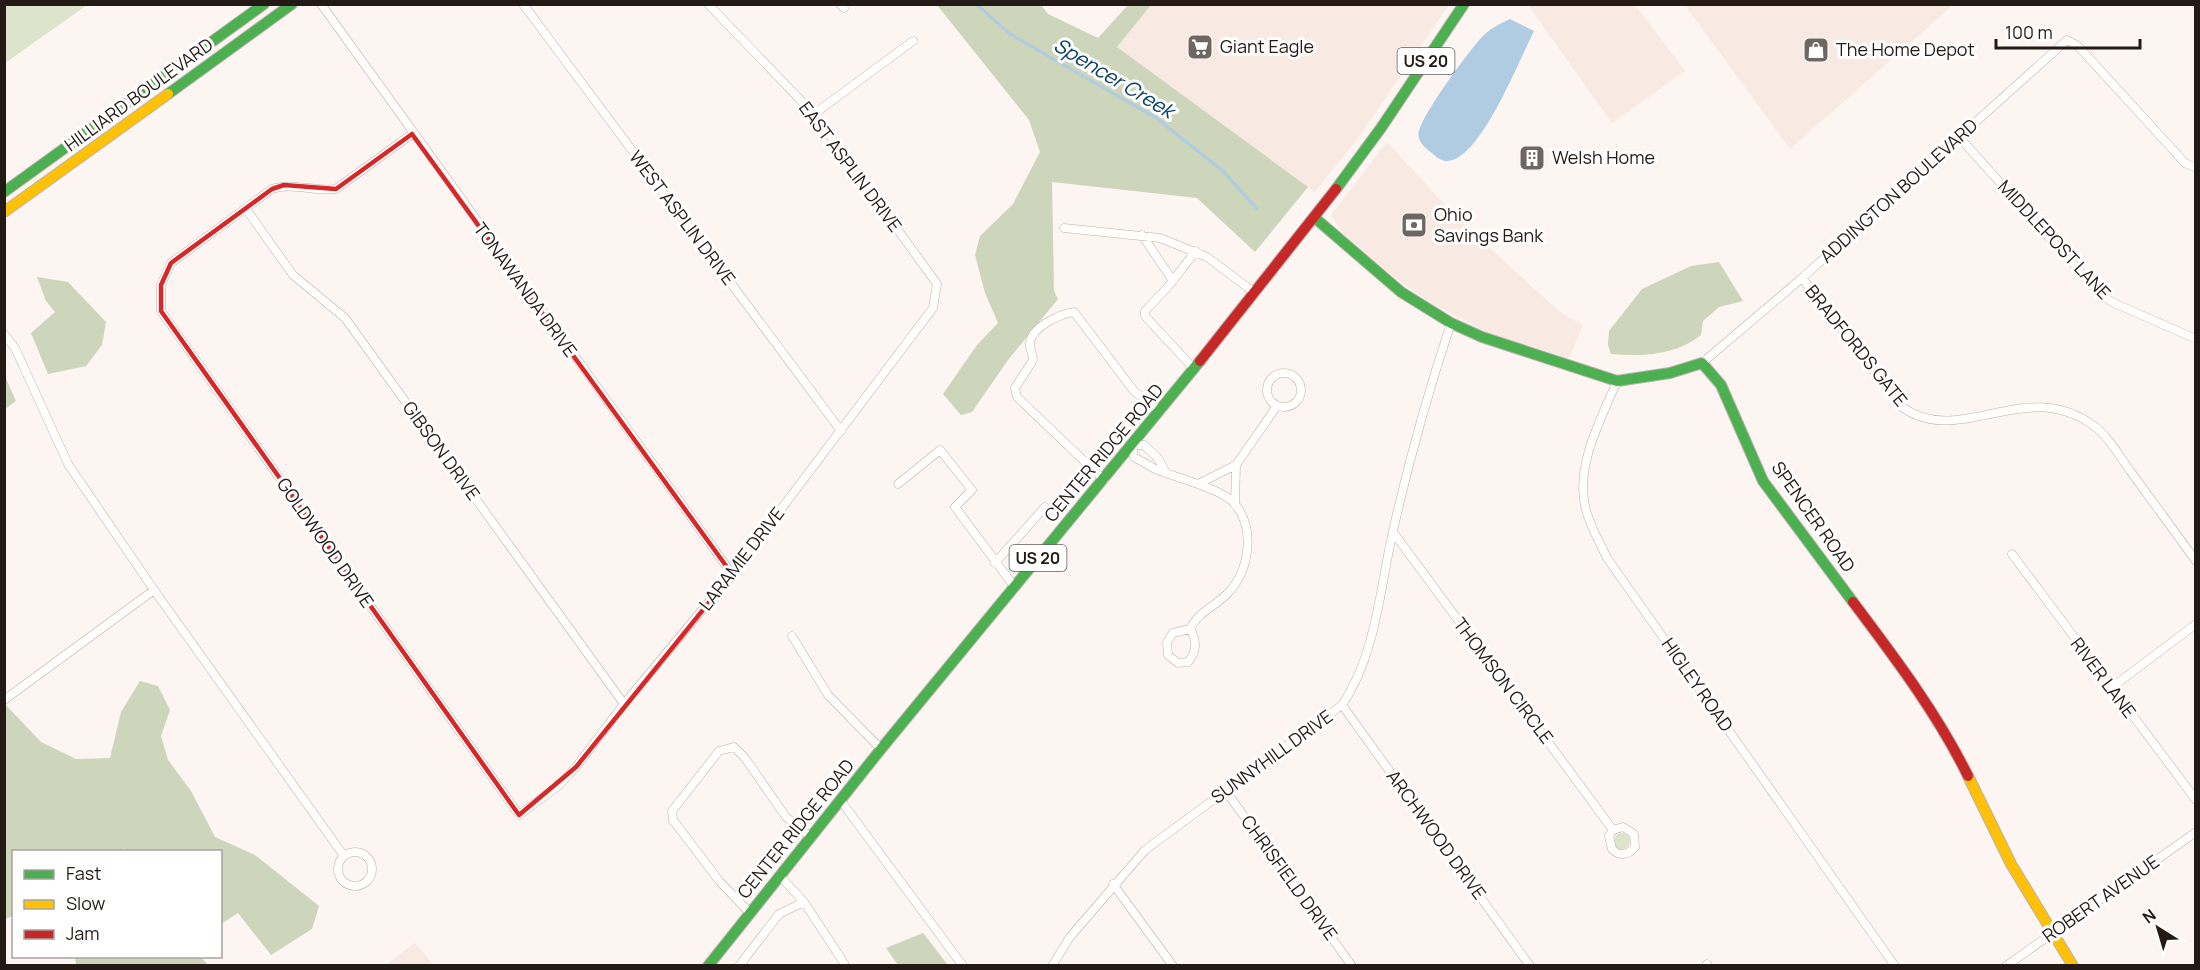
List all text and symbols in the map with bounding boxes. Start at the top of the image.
scale bar [1996,12,2140,50]
text: 100 m [2005,20,2053,44]
water label: Spencer Creek [1049,31,1182,126]
street label: HILLIARD BOULEVARD [59,32,218,156]
supermarket icon: Giant Eagle [1185,32,1215,62]
place label: Giant Eagle [1220,34,1314,58]
shop icon: The Home Depot [1801,35,1831,65]
place label: The Home Depot [1836,37,1975,61]
road number: US 20 [1398,48,1454,74]
street label: EAST ASPLIN DRIVE [794,96,908,236]
street label: ADDINGTON BOULEVARD [1814,113,1982,268]
building icon: Welsh Home [1517,143,1547,173]
street label: WEST ASPLIN DRIVE [624,145,741,290]
place label: Welsh Home [1552,145,1655,169]
street label: MIDDLEPOST LANE [1993,174,2116,304]
place label: Ohio Savings Bank [1434,202,1544,247]
bank icon: Ohio Savings Bank [1399,210,1429,240]
street label: TONAWANDA DRIVE [469,217,583,362]
street label: BRADFORDS GATE [1800,280,1913,411]
street label: CENTER RIDGE ROAD [1038,378,1168,526]
street label: GIBSON DRIVE [398,396,486,505]
street label: SPENCER ROAD [1767,456,1861,577]
street label: GOLDWOOD DRIVE [272,473,380,612]
street label: LARAMIE DRIVE [693,502,789,615]
road number: US 20 [1010,545,1066,571]
street label: THOMSON CIRCLE [1449,613,1559,748]
street label: RIVER LANE [2066,632,2142,722]
street label: HIGLEY ROAD [1657,633,1739,736]
street label: SUNNYHILL DRIVE [1206,704,1337,808]
street label: CENTER RIDGE ROAD [731,754,859,903]
street label: ARCHWOOD DRIVE [1382,765,1492,904]
street label: CHRISFIELD DRIVE [1236,810,1343,945]
legend [12,850,222,958]
street label: ROBERT AVENUE [2038,851,2164,947]
text: Fast [66,861,101,885]
text: Slow [66,891,106,915]
north arrow [2128,898,2188,958]
text: Jam [66,921,100,945]

